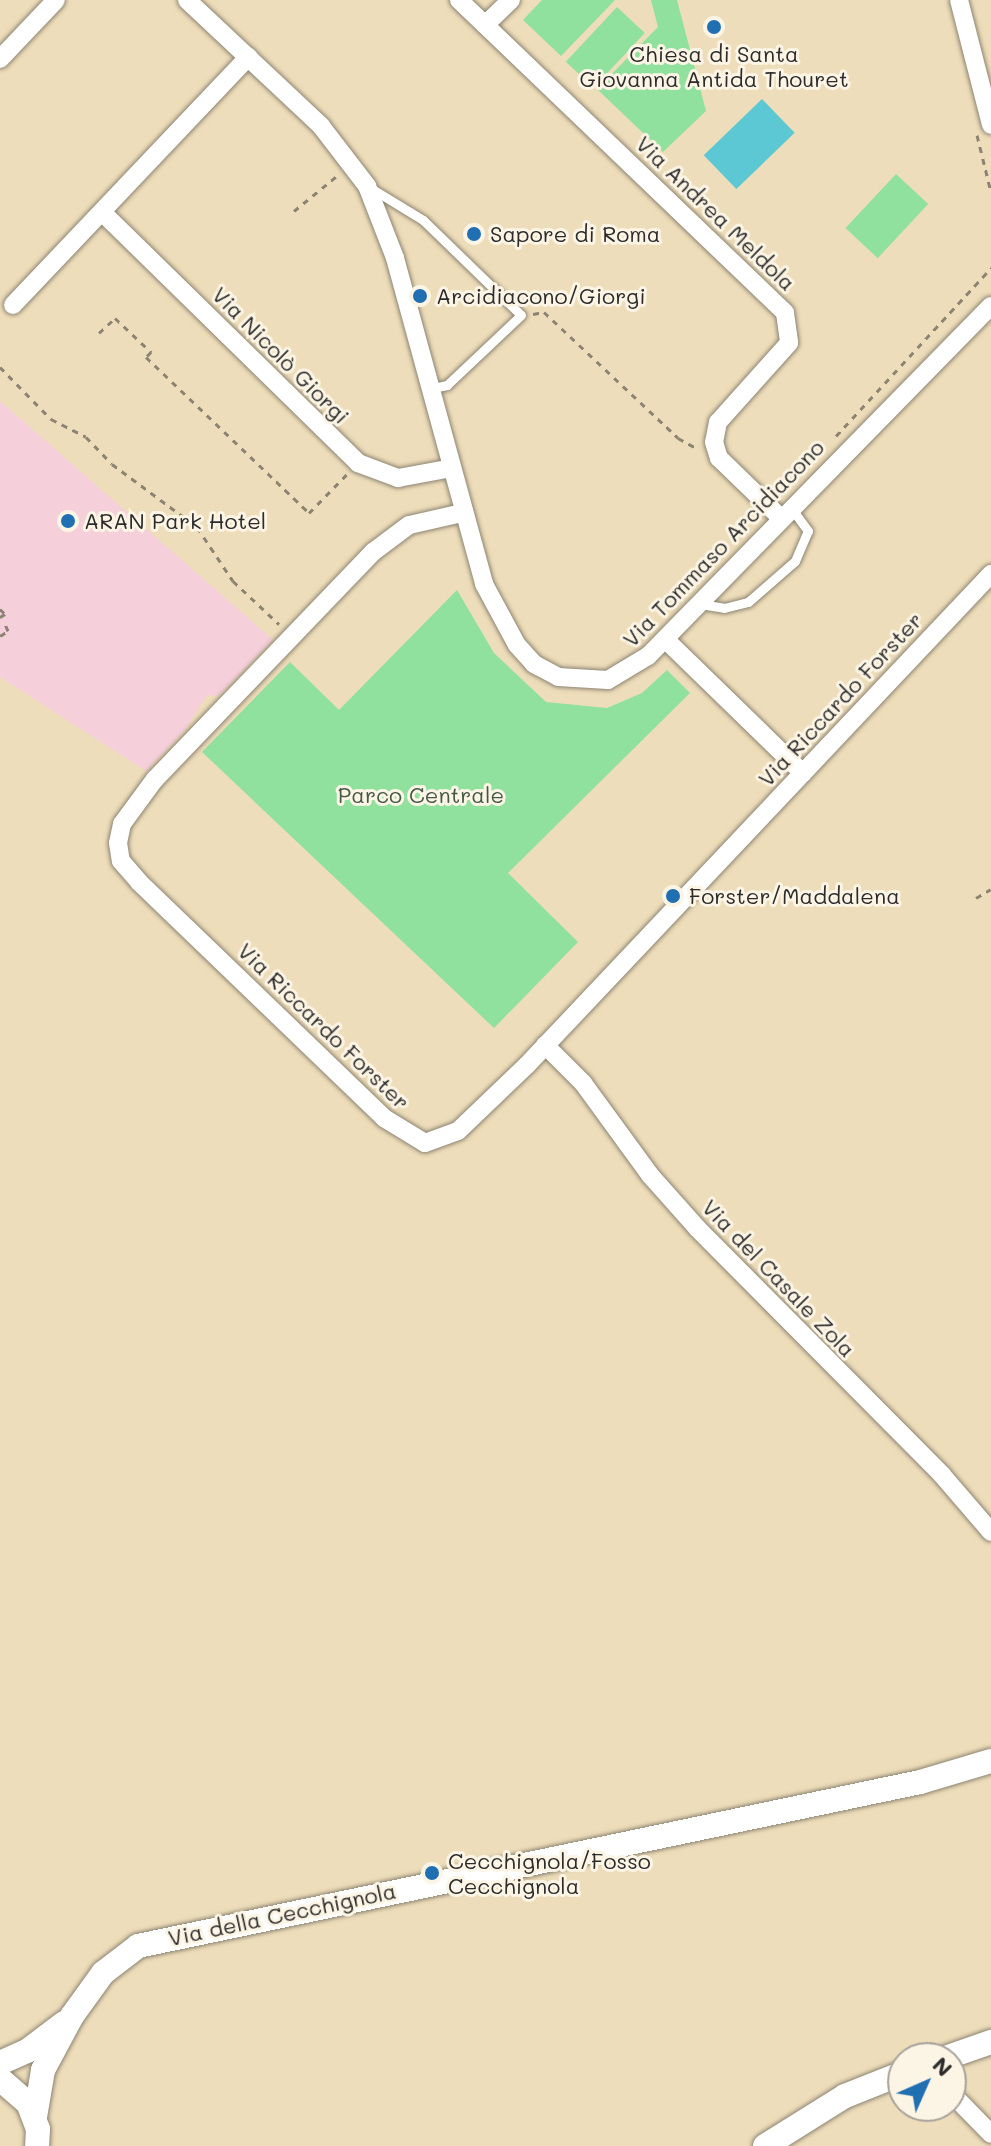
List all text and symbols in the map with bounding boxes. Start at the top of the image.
marker: Chiesa di Santa Giovanna Antida Thouret [705,18,723,36]
place label: Chiesa di Santa Giovanna Antida Thouret [579,40,849,92]
street label: Via Andrea Meldola [631,130,801,296]
place label: Sapore di Roma [490,221,661,247]
marker: Sapore di Roma [465,225,483,243]
street label: Via Nicolò Giorgi [207,281,355,429]
place label: Arcidiacono/Giorgi [436,283,646,309]
marker: Arcidiacono/Giorgi [411,287,429,305]
street label: Via Tommaso Arcidiacono [617,434,829,652]
place label: ARAN Park Hotel [84,508,266,534]
marker: ARAN Park Hotel [59,512,77,530]
street label: Via Riccardo Forster [752,606,928,792]
park label: Parco Centrale [338,782,504,808]
place label: Forster/Maddalena [689,883,900,909]
marker: Forster/Maddalena [664,887,682,905]
street label: Via Riccardo Forster [233,937,415,1115]
street label: Via del Casale Zola [697,1194,861,1362]
place label: Cecchignola/Fosso Cecchignola [448,1847,651,1898]
marker: Cecchignola/Fosso Cecchignola [423,1864,441,1882]
street label: Via della Cecchignola [166,1877,398,1951]
north arrow [887,2042,967,2122]
text: N [927,2050,959,2082]

